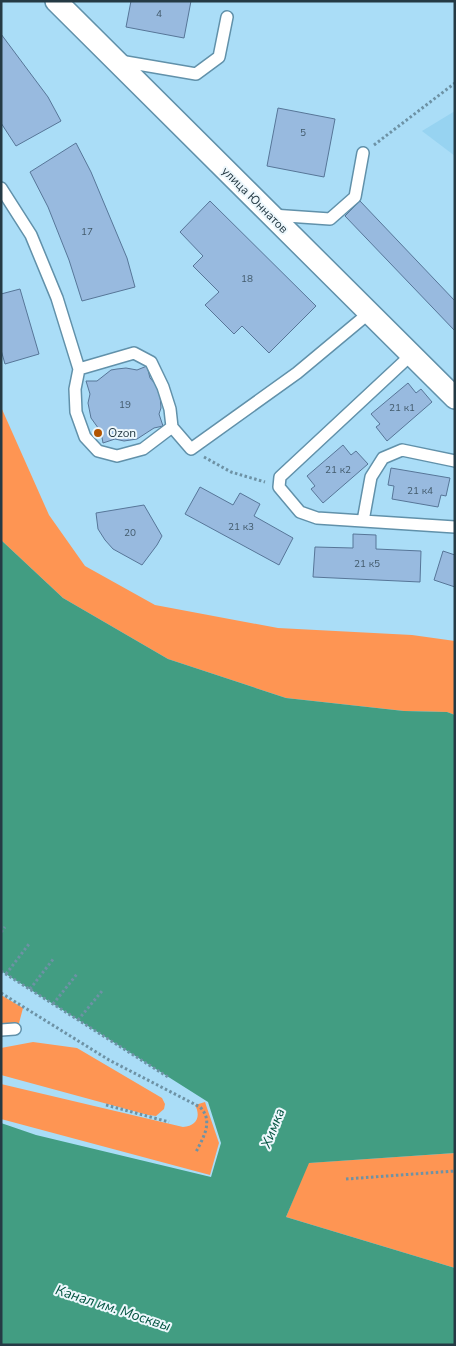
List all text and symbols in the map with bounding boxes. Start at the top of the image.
house number: 4 [156,7,162,21]
house number: 5 [300,126,306,140]
street label: улица Юннатов [218,163,292,237]
house number: 17 [81,225,93,239]
house number: 18 [241,272,253,286]
house number: 19 [119,398,131,412]
house number: 21 к1 [389,401,415,415]
place label: Ozon [108,425,136,441]
marker: Ozon [92,427,104,439]
house number: 21 к2 [325,463,351,477]
house number: 21 к4 [407,484,433,498]
house number: 21 к3 [228,520,254,534]
house number: 20 [124,526,136,540]
house number: 21 к5 [354,557,380,571]
water label: Химка [256,1105,290,1152]
water label: Канал им. Москвы [53,1280,173,1336]

